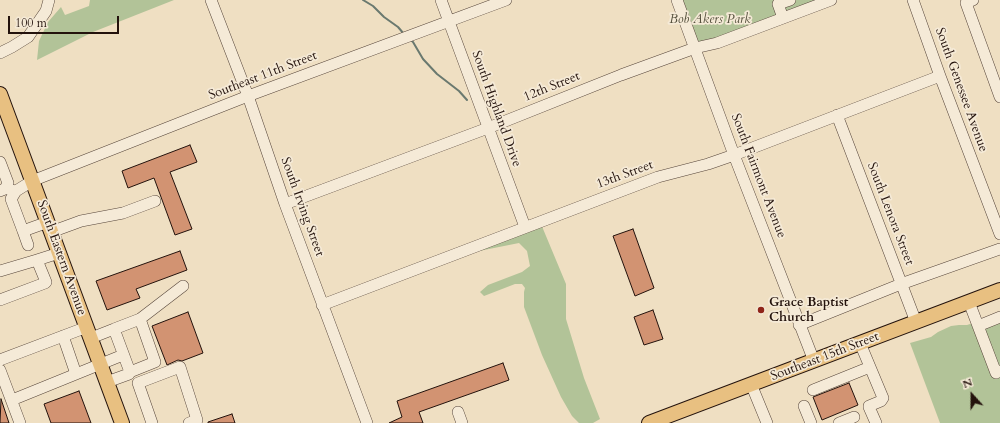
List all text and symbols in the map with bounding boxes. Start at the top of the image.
scale bar [10,8,121,34]
park label: Bob Akers Park [669,12,751,28]
text: 100 m [15,15,47,31]
street label: South Genessee Avenue [931,26,991,154]
street label: Southeast 11th Street [207,48,319,104]
street label: South Highland Drive [468,49,524,169]
street label: 12th Street [522,69,582,105]
street label: South Fairmont Avenue [727,112,789,240]
street label: South Irving Street [277,155,327,259]
street label: 13th Street [594,158,656,192]
street label: South Lenora Street [863,160,917,268]
street label: South Eastern Avenue [33,198,89,318]
place label: Grace Baptist Church [769,295,848,326]
marker: Grace Baptist Church [756,305,766,315]
street label: Southeast 15th Street [769,329,881,385]
north arrow [952,375,992,415]
text: N [960,375,975,392]

